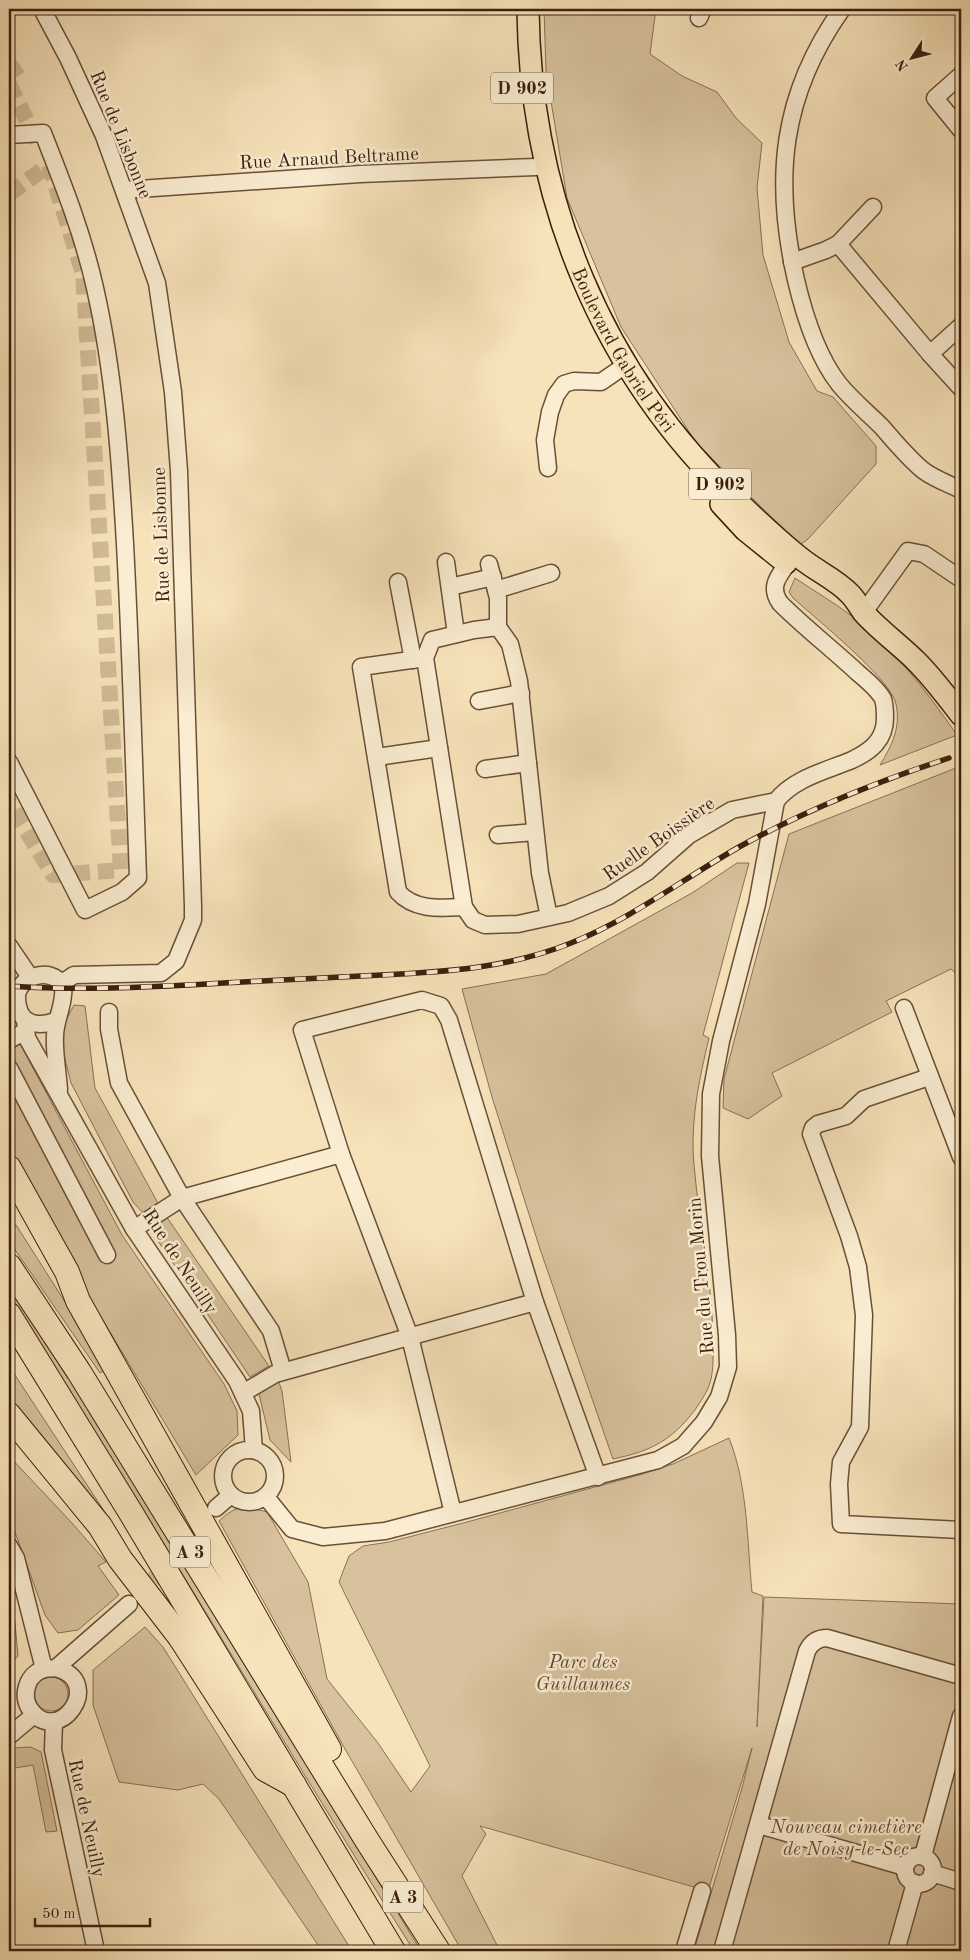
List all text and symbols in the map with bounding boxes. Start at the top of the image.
north arrow [888,32,938,82]
text: N [893,56,911,73]
street label: Rue de Lisbonne [85,68,154,202]
road number: D 902 [491,73,553,104]
street label: Rue Arnaud Beltrame [239,145,419,174]
street label: Boulevard Gabriel Péri [567,265,677,437]
street label: Rue de Lisbonne [151,466,174,603]
road number: D 902 [689,468,751,499]
street label: Ruelle Boissière [600,795,719,886]
street label: Rue du Trou Morin [686,1196,719,1355]
street label: Rue de Neuilly [138,1207,220,1318]
road number: A 3 [170,1536,210,1568]
park label: Parc des Guillaumes [536,1654,630,1695]
street label: Rue de Neuilly [64,1757,107,1880]
park label: Nouveau cimetière de Noisy-le-Sec [769,1819,922,1860]
road number: A 3 [383,1881,423,1912]
scale bar [35,1895,150,1927]
text: 50 m [42,1907,76,1922]

